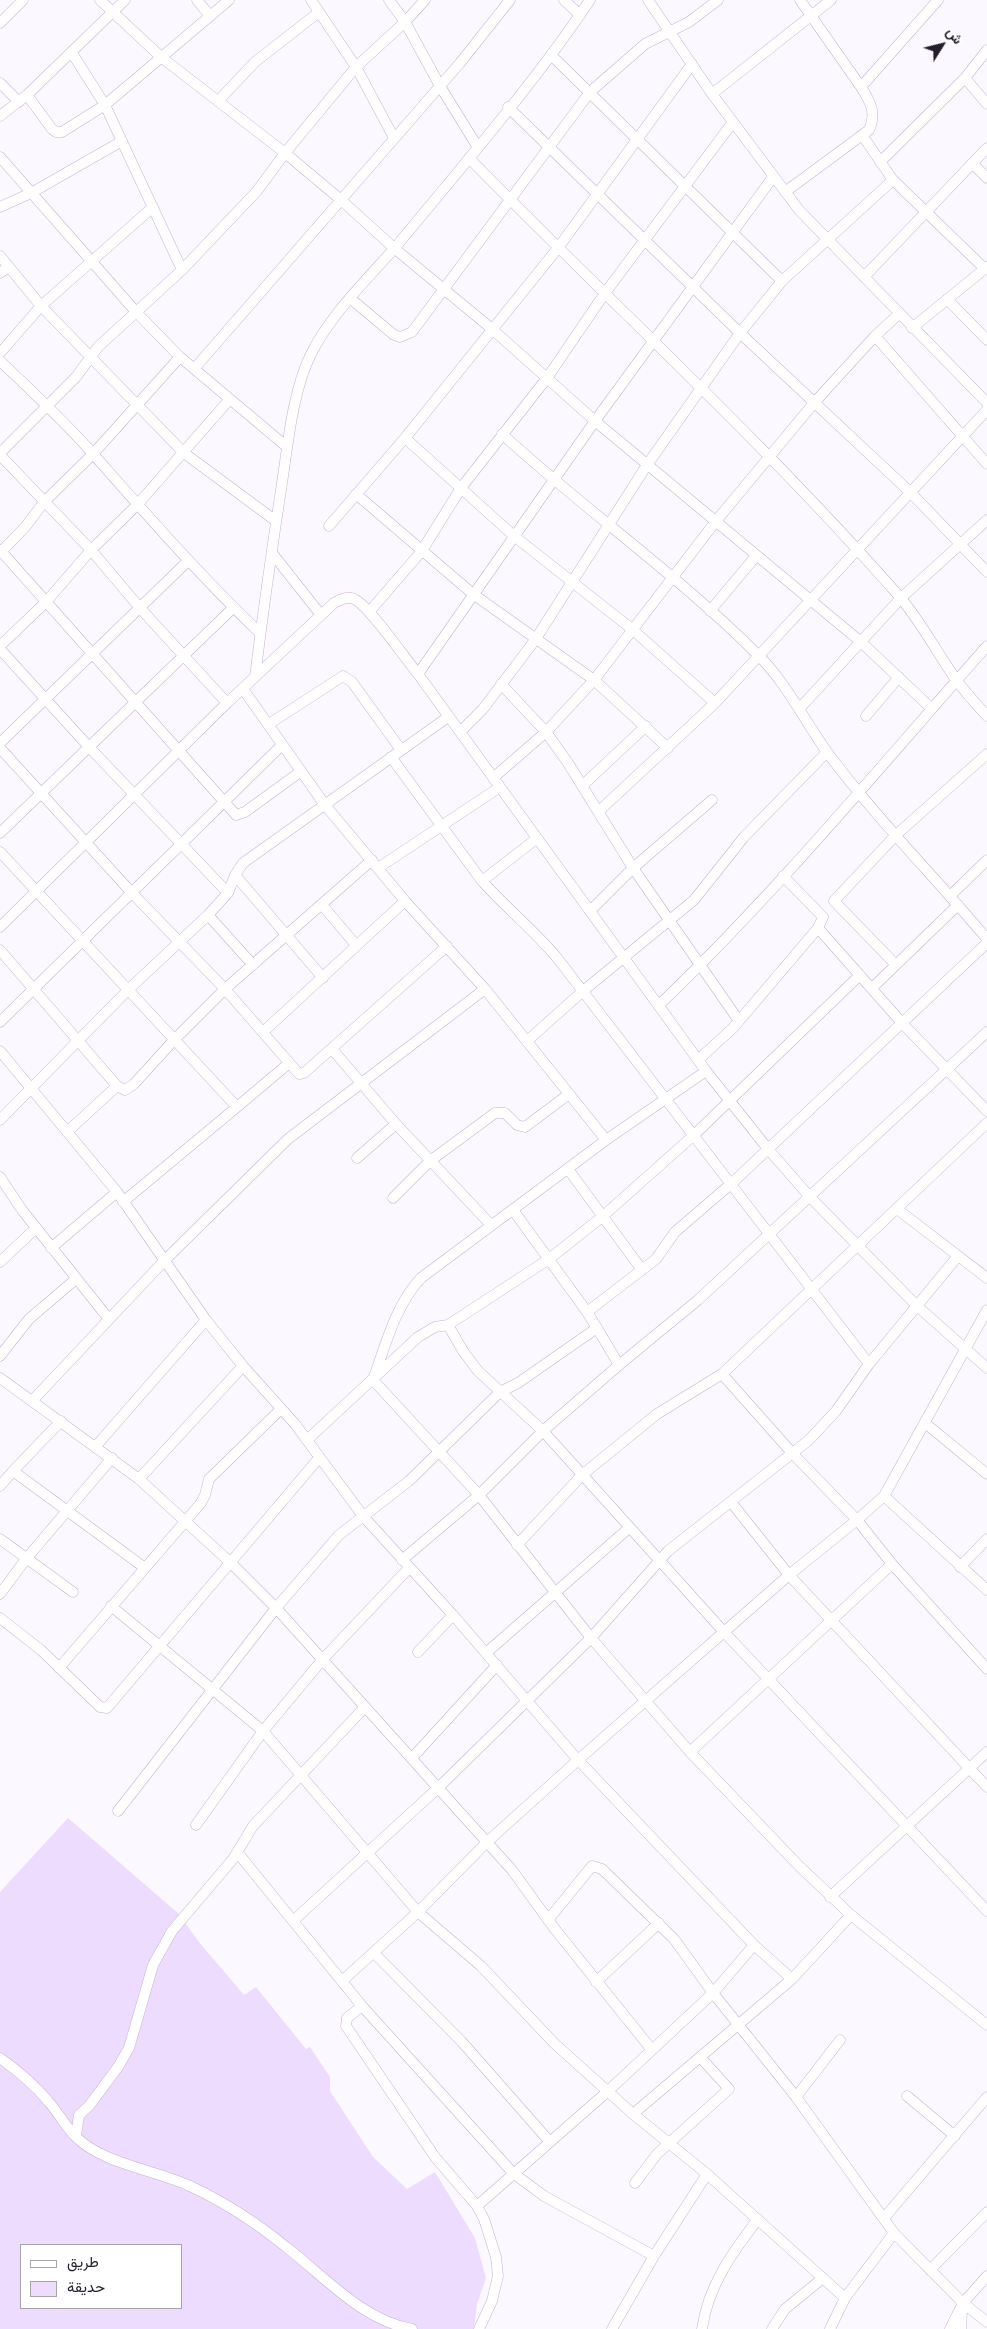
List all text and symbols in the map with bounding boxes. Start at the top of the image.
north arrow [917,20,967,70]
text: ش [943,24,966,48]
legend [20,2244,182,2309]
text: طريق [67,2253,99,2271]
text: حديقة [67,2278,105,2296]

